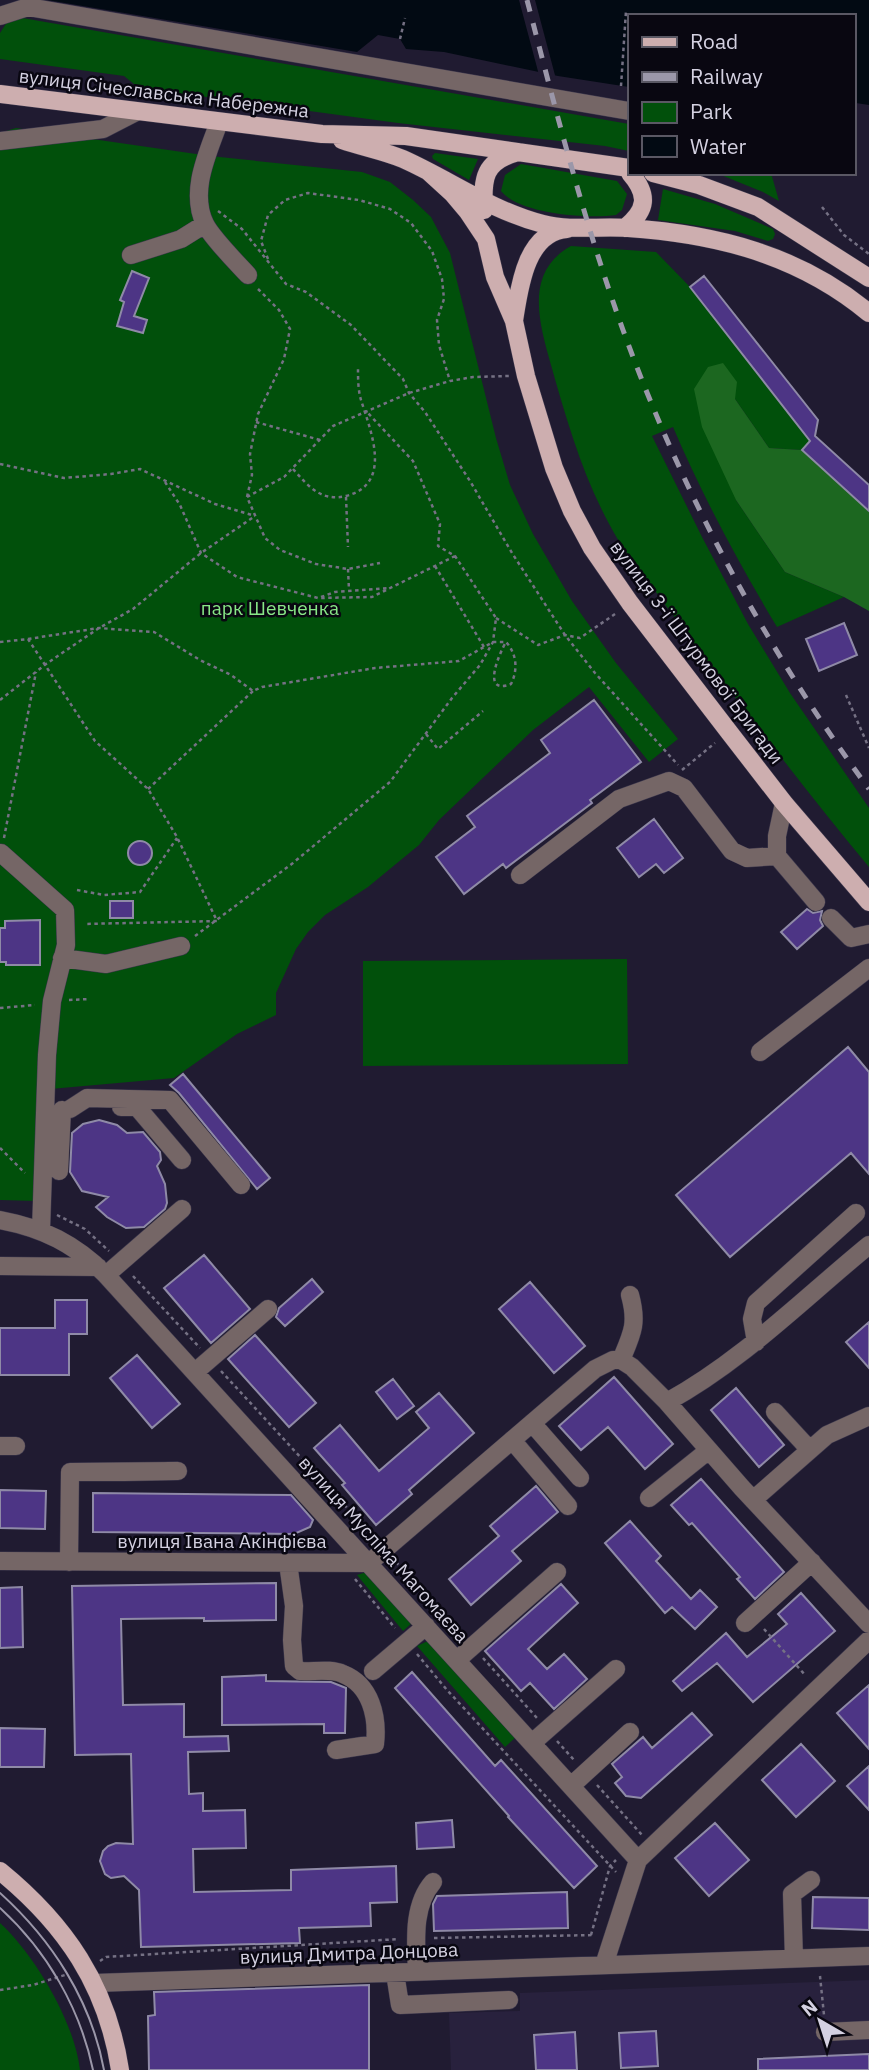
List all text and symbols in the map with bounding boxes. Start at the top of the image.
legend [628,14,855,175]
text: Road [690,27,738,55]
text: Railway [690,62,763,90]
street label: вулиця Січеславська Набережна [18,63,310,123]
text: Park [690,97,733,125]
text: Water [690,132,747,160]
street label: вулиця 3-ї Штурмової Бригади [605,536,789,768]
park label: парк Шевченка [201,596,339,620]
street label: вулиця Мусліма Магомаєва [294,1451,474,1647]
street label: вулиця Івана Акінфієва [117,1529,327,1553]
street label: вулиця Дмитра Донцова [239,1937,459,1969]
north arrow [785,1986,855,2056]
text: N [796,1994,822,2021]

